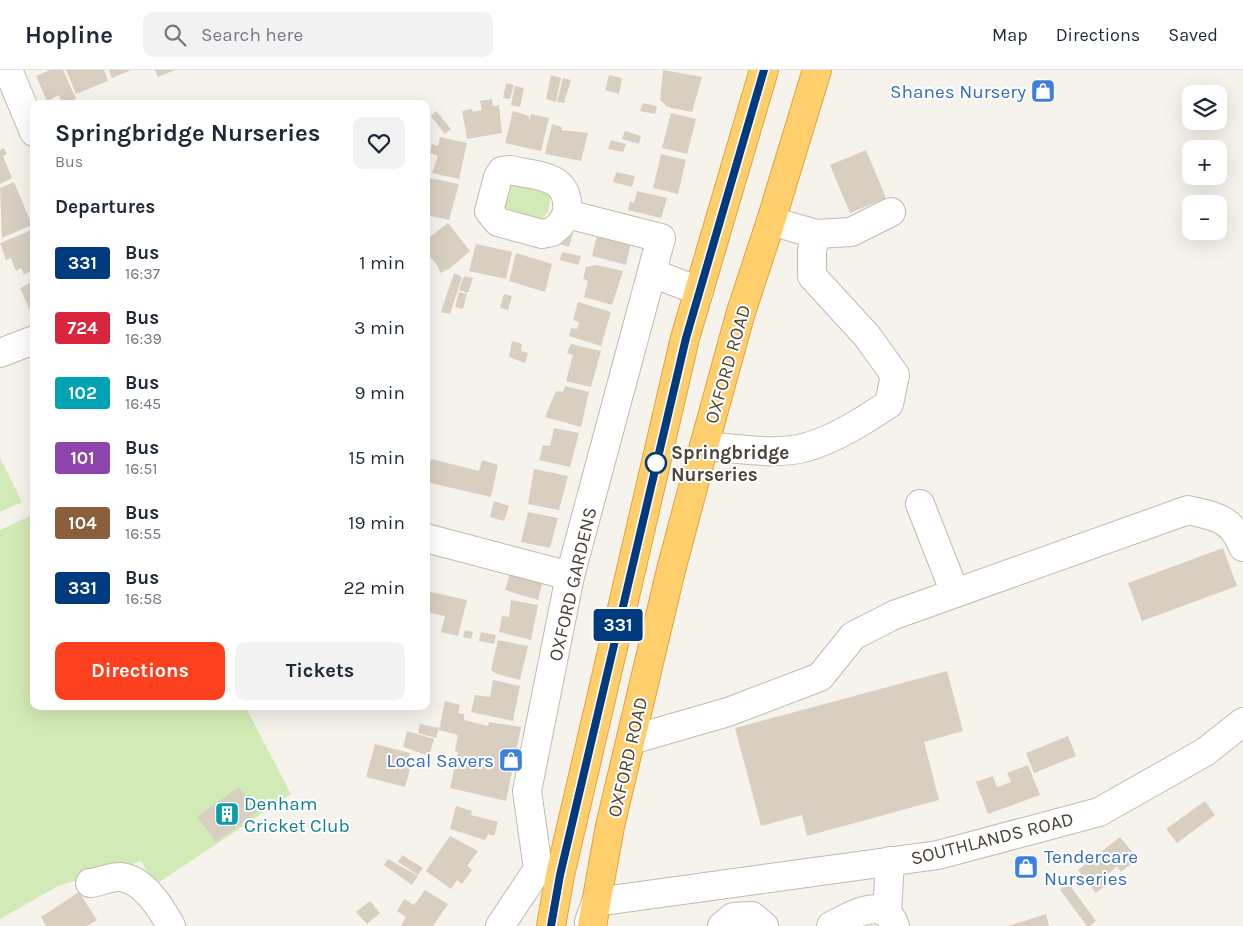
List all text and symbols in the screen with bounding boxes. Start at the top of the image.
search box [143,12,493,57]
text: Hopline [25,21,113,49]
icon: search [161,21,189,49]
text: Search here [201,24,303,46]
text: Map [992,24,1028,46]
text: Directions [1056,24,1140,46]
text: Saved [1168,24,1218,46]
shop icon: Shanes Nursery [1030,78,1056,104]
place label: Shanes Nursery [890,81,1026,103]
map controls [1182,85,1227,240]
button: layers [1182,85,1227,130]
button: heart [353,117,405,169]
text: Springbridge Nurseries [55,119,320,147]
button: + [1182,140,1227,185]
text: Bus [55,152,83,171]
button: − [1182,195,1227,240]
text: Departures [55,196,155,218]
text: Bus [125,242,159,264]
text: 331 [68,252,97,274]
text: 1 min [359,252,405,274]
text: 16:37 [125,264,160,283]
street label: OXFORD ROAD [701,302,755,426]
text: Bus [125,307,159,329]
text: 724 [67,317,98,339]
text: 3 min [354,317,405,339]
text: 16:39 [125,329,162,348]
text: Bus [125,372,159,394]
text: 102 [68,382,97,404]
text: 9 min [355,382,405,404]
text: 16:45 [125,394,161,413]
text: Bus [125,437,159,459]
place label: Springbridge Nurseries [671,442,789,486]
text: 101 [70,447,95,469]
text: 15 min [349,447,405,469]
marker: Springbridge Nurseries [645,452,667,474]
text: 16:51 [125,459,157,478]
text: Bus [125,502,159,524]
street label: OXFORD GARDENS [545,505,601,663]
text: 104 [68,512,97,534]
text: 19 min [348,512,405,534]
text: 16:55 [125,524,161,543]
text: Bus [125,567,159,589]
text: 331 [68,577,97,599]
text: 22 min [344,577,405,599]
text: 16:58 [125,589,162,608]
line badge: 331 [589,609,647,641]
text: 331 [604,614,632,636]
button: Directions [55,642,225,700]
button: Tickets [235,642,405,700]
street label: OXFORD ROAD [603,695,652,819]
shop icon: Local Savers [498,747,524,773]
place label: Local Savers [387,750,494,772]
place label: Denham Cricket Club [244,793,350,837]
building icon: Denham Cricket Club [214,801,240,827]
street label: SOUTHLANDS ROAD [909,808,1076,870]
place label: Tendercare Nurseries [1044,846,1138,890]
shop icon: Tendercare Nurseries [1013,854,1039,880]

